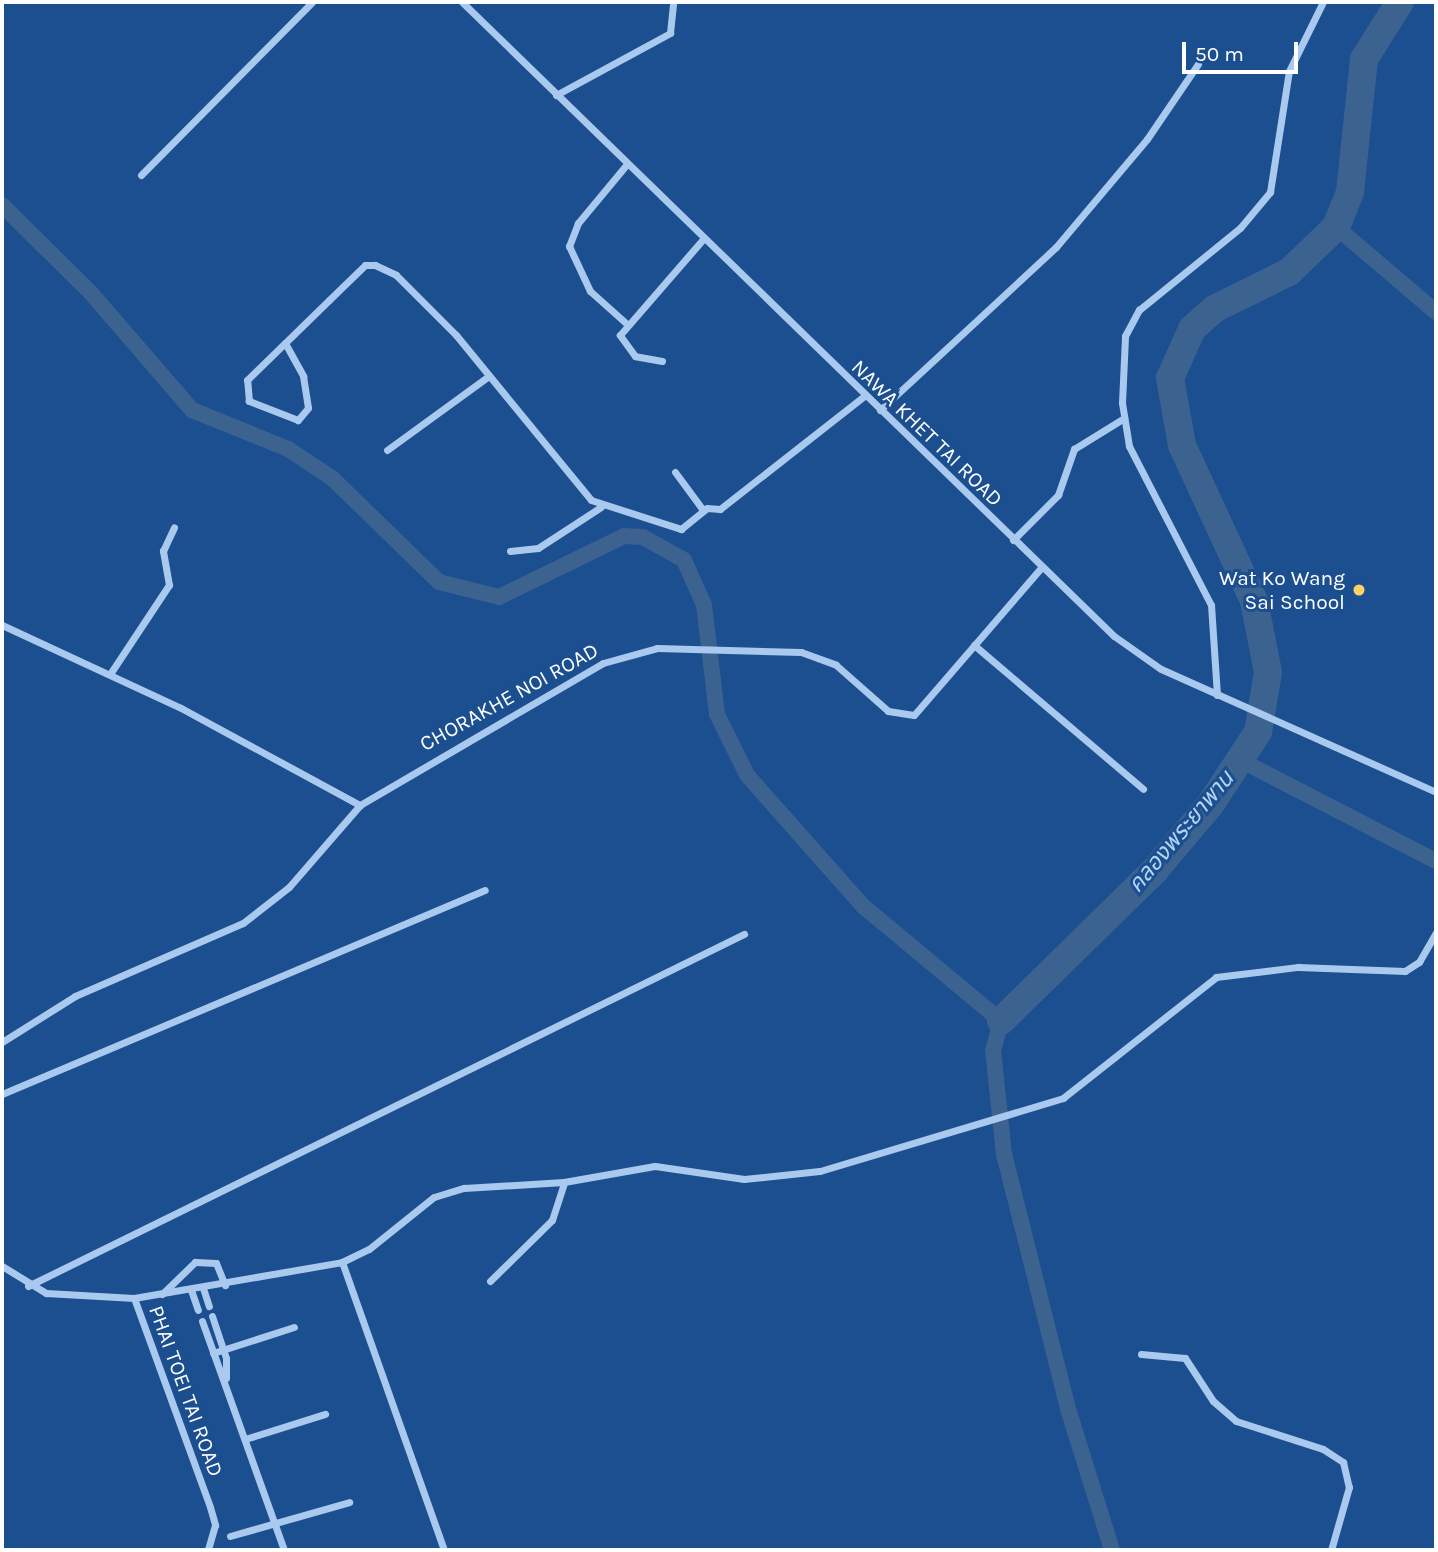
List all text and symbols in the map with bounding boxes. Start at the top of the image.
scale bar [1186,28,1302,72]
text: 50 m [1195,42,1244,66]
street label: NAWA KHET TAI ROAD [846,354,1008,512]
place label: Wat Ko Wang Sai School [1219,565,1345,615]
marker: Wat Ko Wang Sai School [1351,582,1367,598]
street label: CHORAKHE NOI ROAD [415,637,603,757]
water label: คลองพระยาพาน [1122,766,1240,898]
street label: PHAI TOEI TAI ROAD [143,1302,229,1480]

